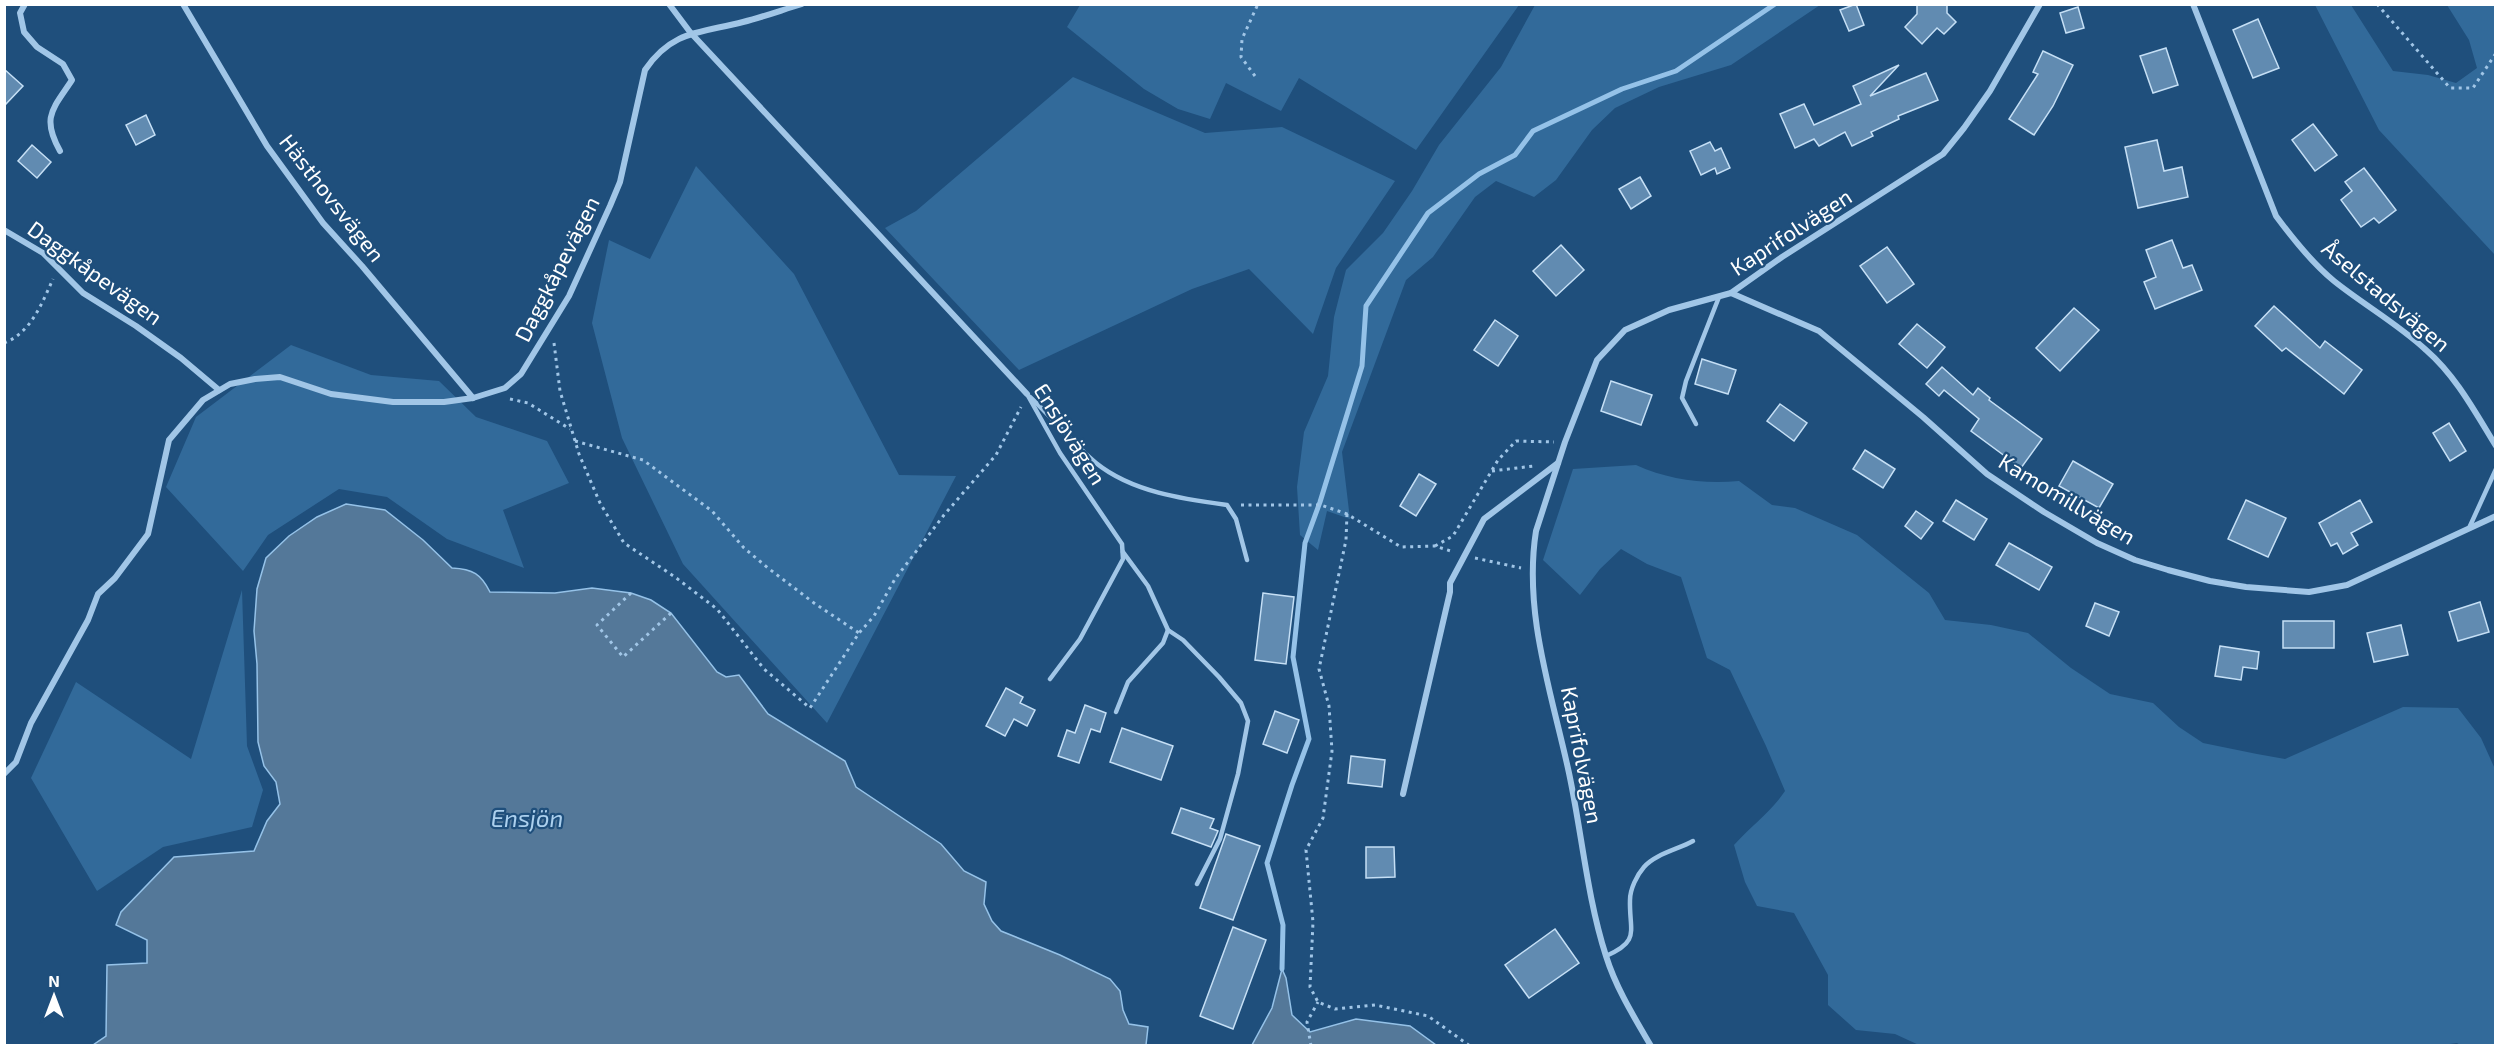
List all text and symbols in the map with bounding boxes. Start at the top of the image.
street label: Hästhovsvägen [275,128,391,266]
street label: Kaprifolvägen [1725,182,1856,280]
street label: Daggkåpevägen [508,192,604,345]
street label: Daggkåpevägen [23,215,168,330]
street label: Åselstadsvägen [2317,234,2456,356]
street label: Ensjövägen [1029,378,1112,489]
street label: Kamomillvägen [1995,447,2140,549]
street label: Kaprifolvägen [1557,684,1609,826]
water label: Ensjön [491,803,563,832]
north arrow [24,966,84,1026]
text: N [48,971,60,990]

